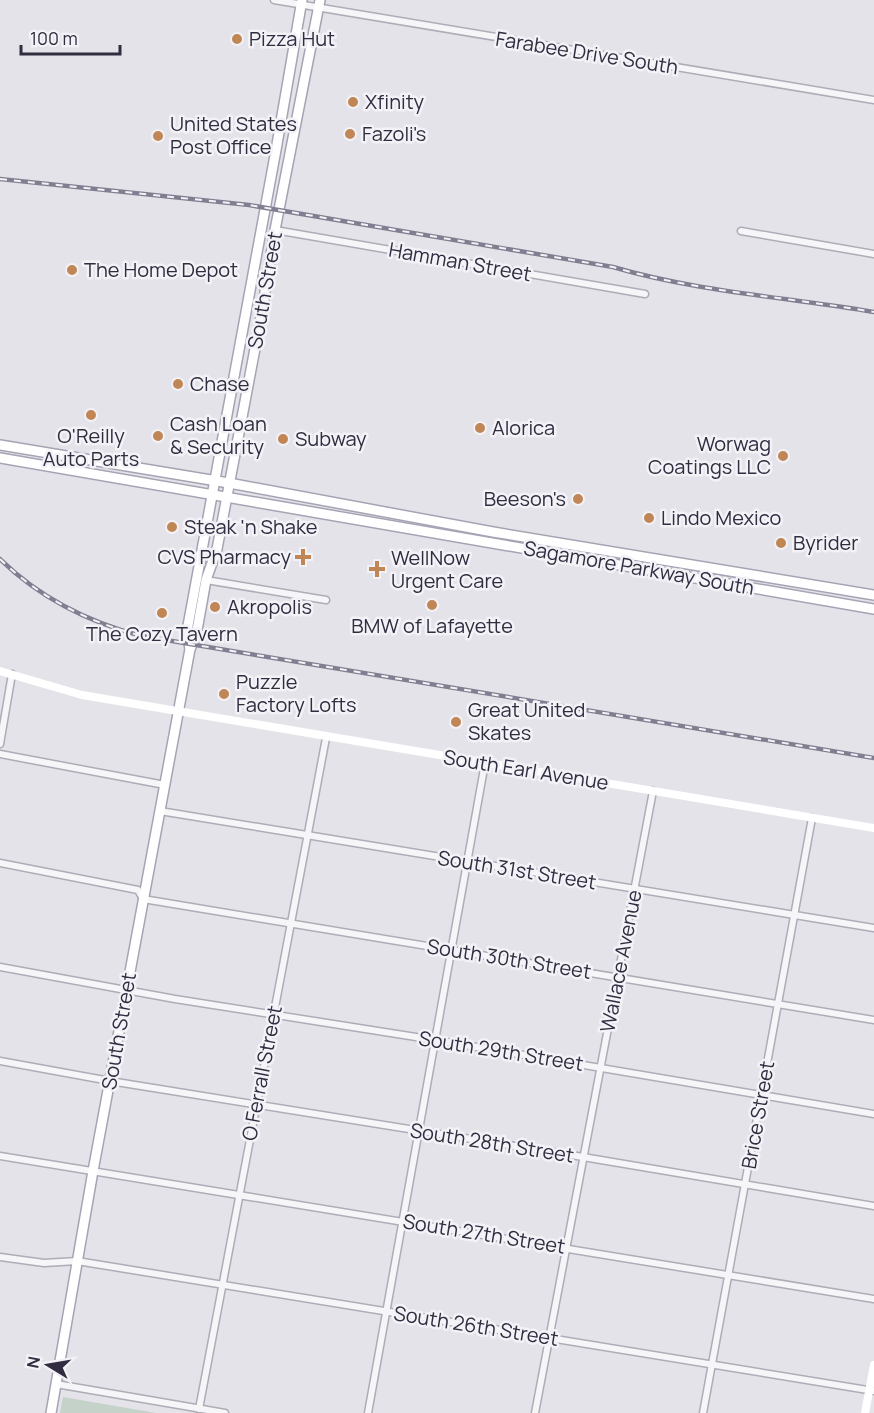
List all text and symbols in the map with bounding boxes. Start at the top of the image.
scale bar [21,18,120,56]
place label: Pizza Hut [249,25,335,52]
street label: Farabee Drive South [494,25,680,80]
text: 100 m [30,26,78,50]
marker: Pizza Hut [230,32,244,46]
place label: Xfinity [365,88,424,115]
marker: Xfinity [346,95,360,109]
place label: United States Post Office [170,110,297,160]
place label: Fazoli's [362,120,426,147]
marker: Fazoli's [343,127,357,141]
marker: United States Post Office [151,129,165,143]
street label: South Street [241,229,288,351]
street label: Hamman Street [387,236,534,287]
place label: The Home Depot [84,256,238,283]
marker: The Home Depot [65,263,79,277]
place label: Chase [190,370,250,397]
marker: Chase [171,377,185,391]
marker: O'Reilly Auto Parts [84,408,98,422]
place label: Cash Loan & Security [170,410,267,460]
place label: Alorica [492,414,555,441]
marker: Alorica [473,421,487,435]
place label: O'Reilly Auto Parts [43,422,139,472]
place label: Subway [295,425,367,452]
marker: Cash Loan & Security [151,429,165,443]
place label: Worwag Coatings LLC [648,430,771,480]
marker: Subway [276,432,290,446]
marker: Worwag Coatings LLC [776,449,790,463]
place label: Beeson's [484,485,566,512]
marker: Beeson's [571,492,585,506]
place label: Lindo Mexico [661,504,781,531]
marker: Lindo Mexico [642,511,656,525]
place label: Steak 'n Shake [184,513,317,540]
marker: Steak 'n Shake [165,520,179,534]
place label: Byrider [793,529,858,556]
street label: Sagamore Parkway South [522,534,756,601]
marker: Byrider [774,536,788,550]
place label: CVS Pharmacy [158,543,291,570]
place label: WellNow Urgent Care [391,544,503,594]
marker: CVS Pharmacy [296,550,310,564]
marker: WellNow Urgent Care [368,560,386,578]
place label: Akropolis [227,593,312,620]
marker: BMW of Lafayette [425,598,439,612]
marker: Akropolis [208,600,222,614]
marker: The Cozy Tavern [155,606,169,620]
place label: BMW of Lafayette [351,612,513,639]
place label: The Cozy Tavern [86,620,238,647]
place label: Puzzle Factory Lofts [236,668,357,718]
marker: Puzzle Factory Lofts [217,687,231,701]
place label: Great United Skates [468,696,585,746]
marker: Great United Skates [449,715,463,729]
street label: South Earl Avenue [442,743,611,796]
street label: South 31st Street [436,844,598,895]
street label: Wallace Avenue [593,887,648,1034]
street label: South 30th Street [425,932,593,985]
street label: South Street [95,970,142,1092]
street label: O Ferrall Street [235,1003,288,1143]
street label: South 29th Street [417,1024,585,1077]
street label: Brice Street [735,1059,780,1171]
street label: South 28th Street [408,1116,576,1169]
street label: South 27th Street [401,1207,567,1260]
street label: South 26th Street [392,1299,560,1352]
north arrow [18,1335,78,1395]
text: N [21,1354,45,1370]

